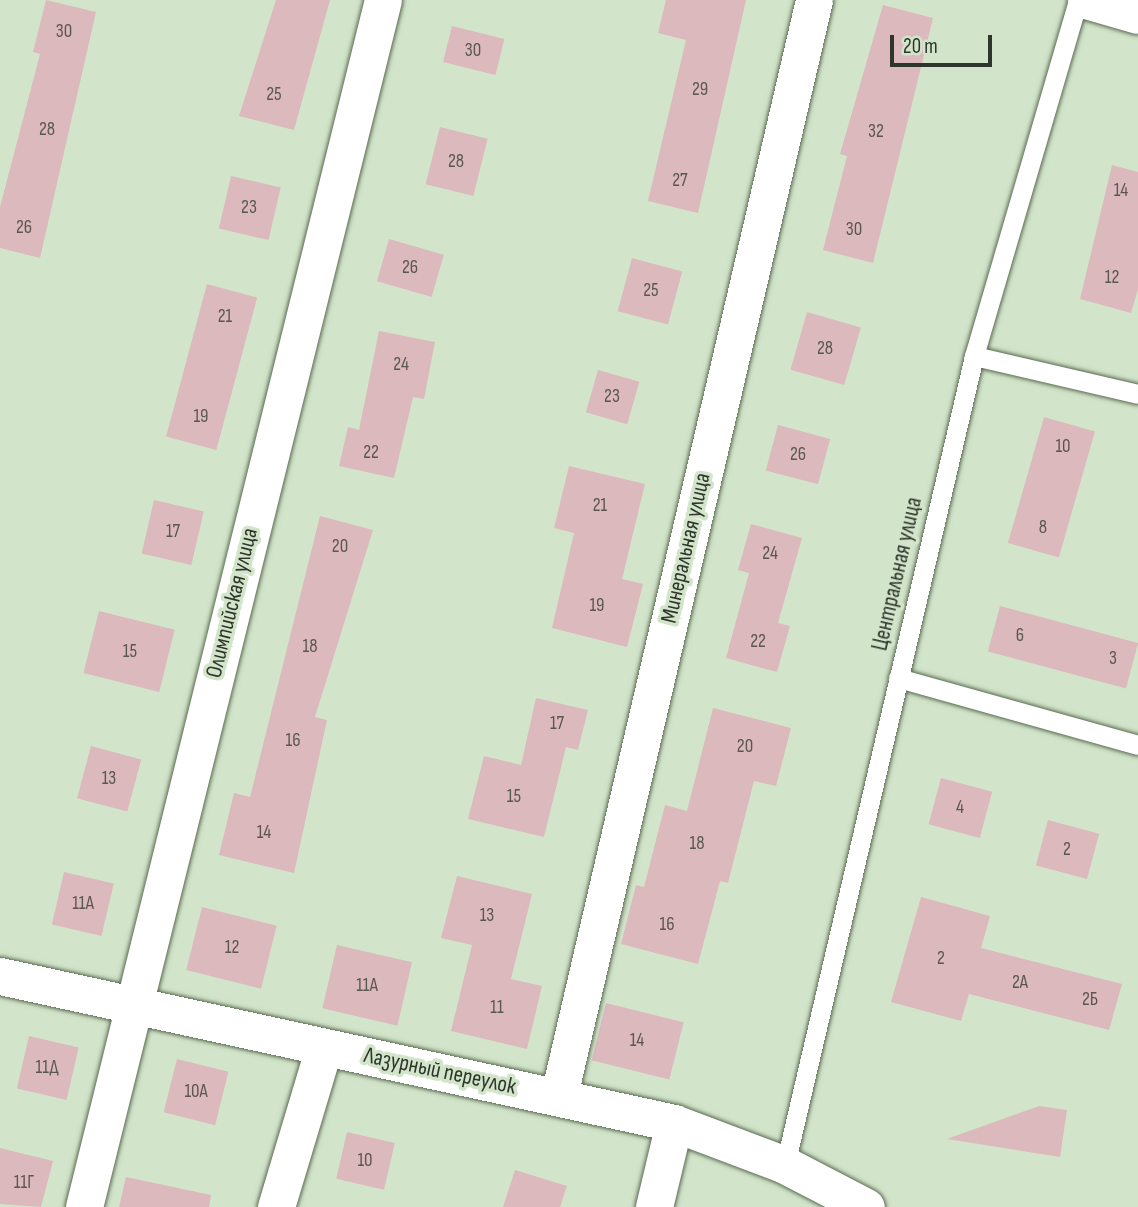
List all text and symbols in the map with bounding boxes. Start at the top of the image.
house number: 30 [56,21,72,43]
scale bar [893,21,995,65]
text: 20 m [903,34,938,59]
house number: 30 [465,40,481,62]
house number: 29 [692,79,708,101]
house number: 25 [266,84,282,106]
house number: 28 [39,119,55,141]
house number: 32 [868,121,884,143]
house number: 28 [448,151,464,173]
house number: 27 [672,170,688,192]
house number: 14 [1114,180,1128,202]
house number: 23 [241,197,257,219]
house number: 26 [16,217,32,239]
house number: 30 [846,219,862,241]
house number: 26 [402,257,418,279]
house number: 12 [1105,267,1119,289]
house number: 25 [643,280,659,302]
house number: 21 [218,306,232,328]
house number: 28 [817,338,833,360]
house number: 24 [393,354,409,376]
house number: 23 [604,386,620,408]
house number: 19 [193,406,209,428]
house number: 10 [1055,436,1071,458]
house number: 22 [363,442,379,464]
house number: 26 [790,444,806,466]
street label: Минеральная улица [655,470,717,626]
house number: 21 [593,495,607,517]
street label: Центральная улица [866,495,928,653]
house number: 8 [1039,517,1047,539]
house number: 17 [166,521,180,543]
street label: Олимпийская улица [200,525,264,681]
house number: 20 [332,536,348,558]
house number: 24 [762,543,778,565]
house number: 19 [589,595,605,617]
house number: 6 [1016,625,1024,647]
house number: 22 [750,631,766,653]
house number: 18 [303,636,317,658]
house number: 15 [123,641,137,663]
house number: 3 [1109,648,1117,670]
house number: 17 [550,713,564,735]
house number: 16 [286,730,300,752]
house number: 20 [737,736,753,758]
house number: 13 [102,768,116,790]
house number: 15 [507,786,521,808]
house number: 4 [956,797,964,819]
house number: 14 [257,822,271,844]
house number: 18 [690,833,704,855]
house number: 2 [1063,839,1071,861]
house number: 11А [72,893,94,915]
house number: 13 [480,905,494,927]
house number: 16 [660,914,674,936]
house number: 12 [225,937,239,959]
house number: 2 [937,948,945,970]
house number: 2А [1012,972,1028,994]
house number: 11А [356,975,378,997]
house number: 2Б [1082,989,1098,1011]
house number: 11 [490,997,504,1019]
house number: 14 [630,1030,644,1052]
street label: Лазурный переулок [362,1041,518,1101]
house number: 11Д [36,1057,58,1079]
house number: 10А [184,1081,208,1103]
house number: 10 [357,1150,373,1172]
house number: 11Г [14,1172,34,1194]

